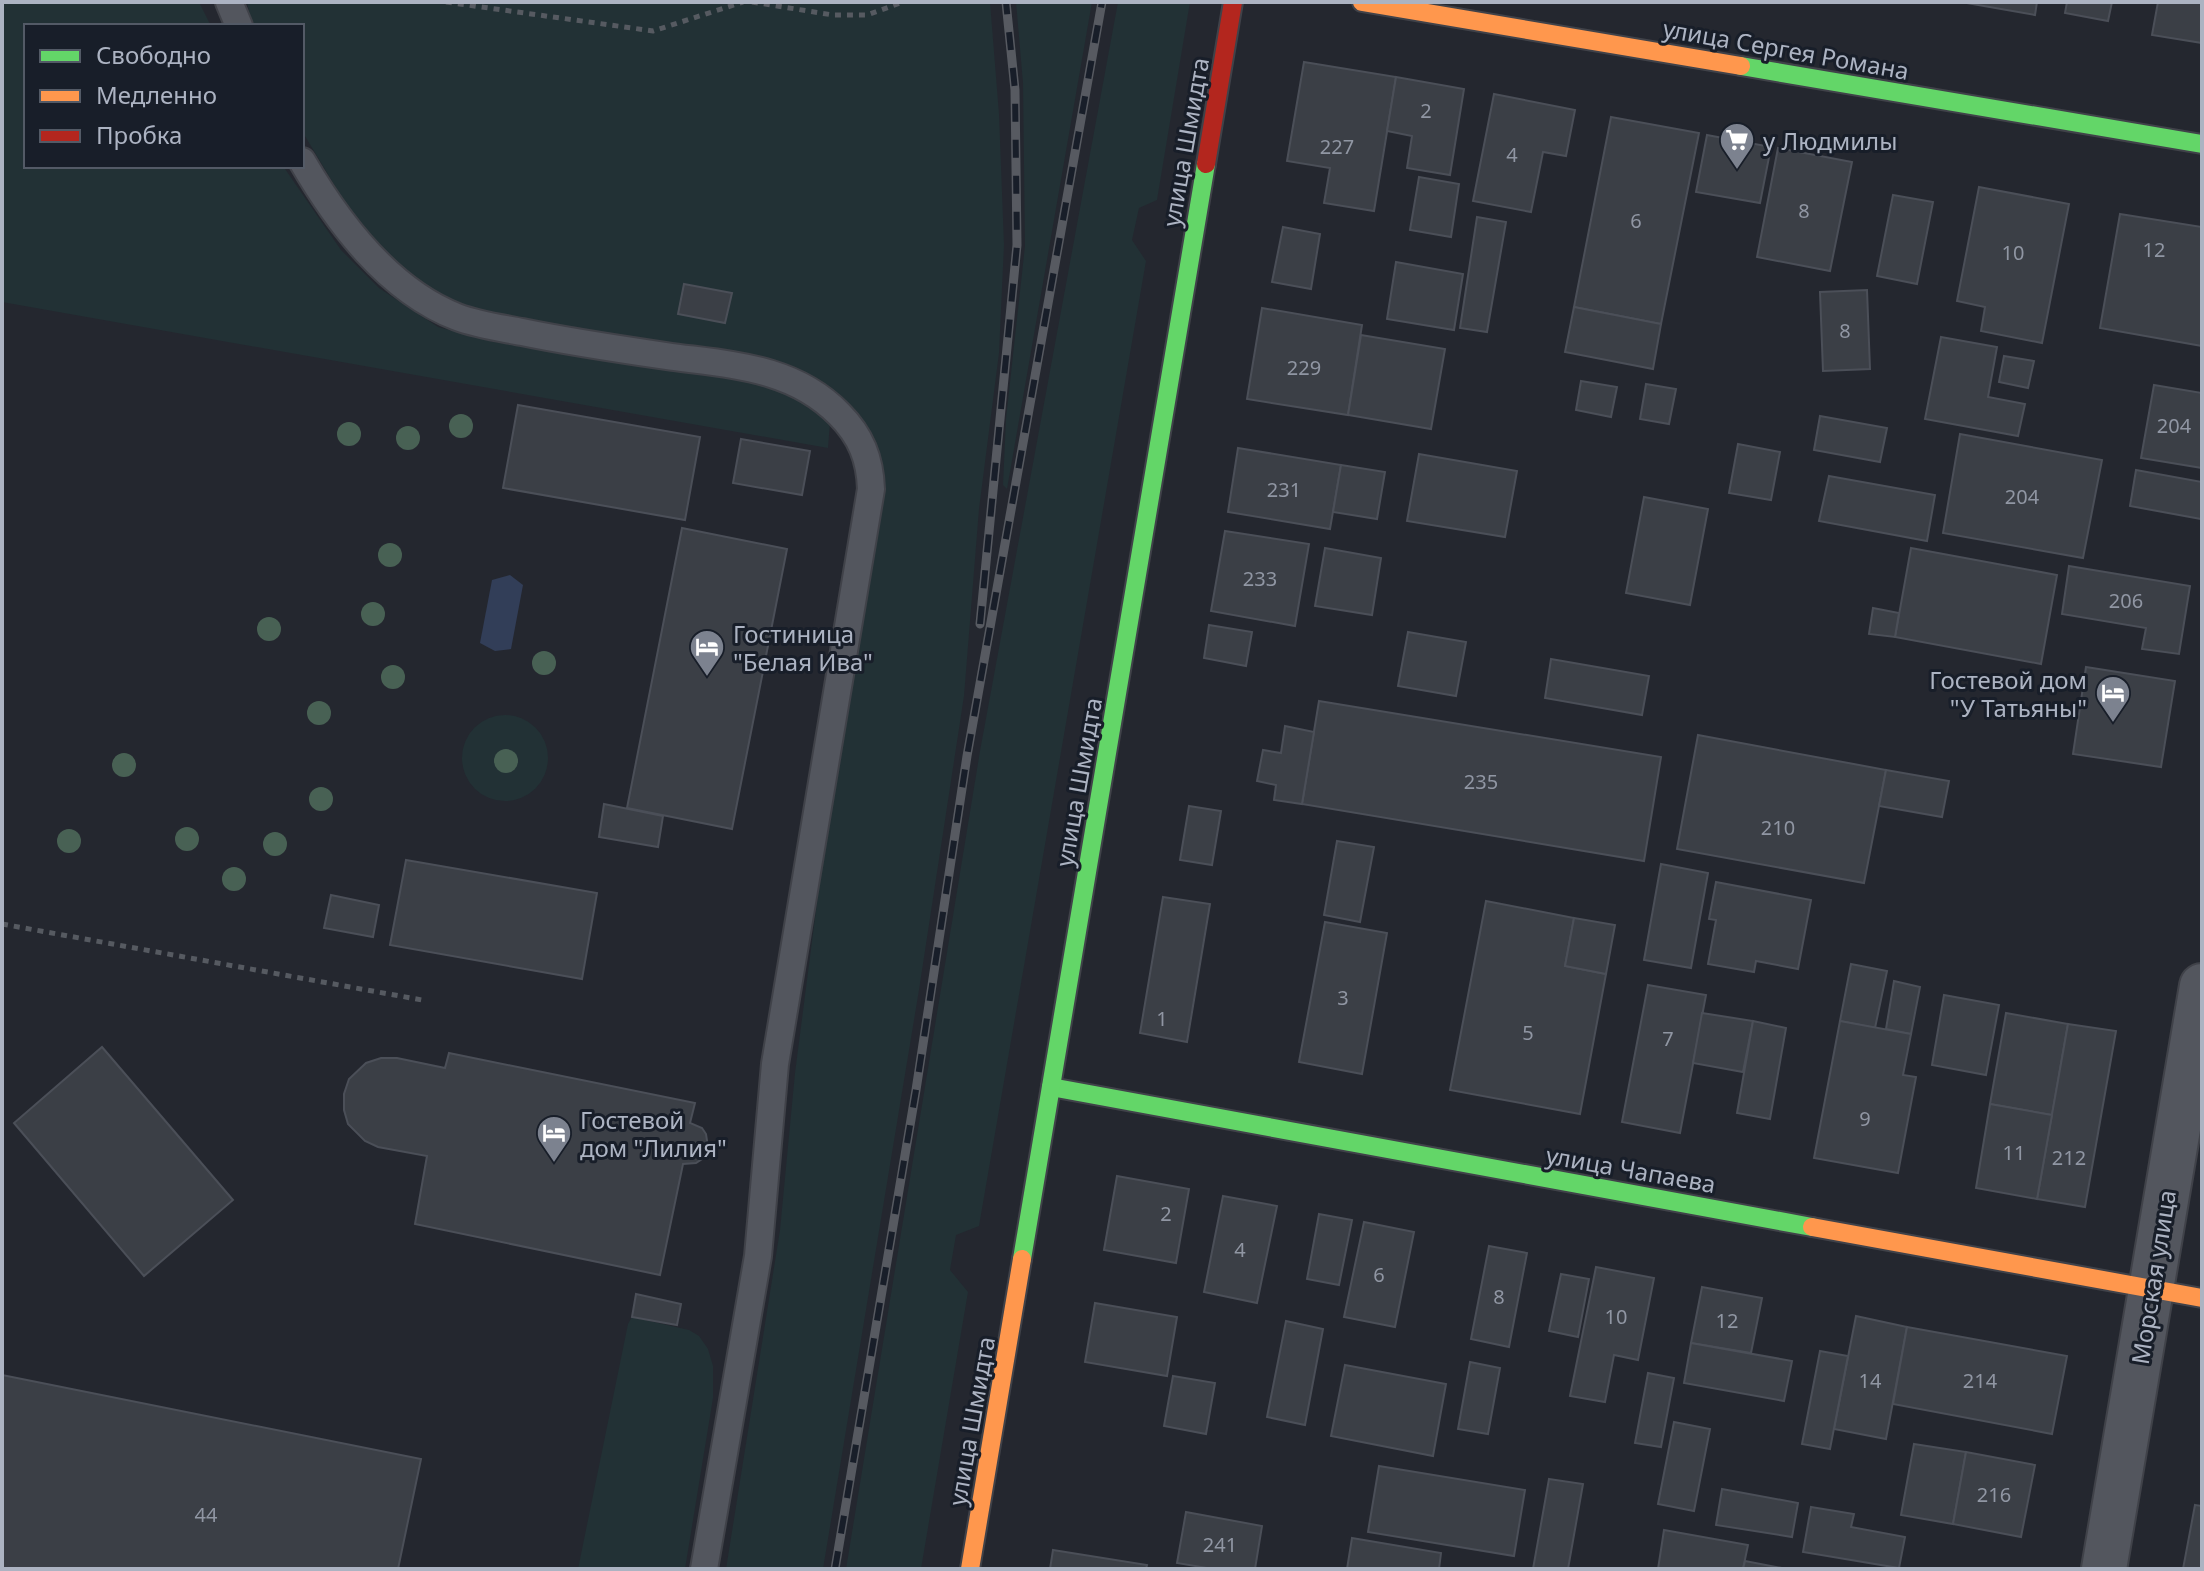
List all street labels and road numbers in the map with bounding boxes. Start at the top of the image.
street label: улица Сергея Романа [1660,11,1912,87]
street label: улица Шмидта [1154,55,1216,229]
street label: улица Шмидта [1047,695,1109,869]
street label: улица Чапаева [1544,1138,1718,1200]
street label: Морская улица [2123,1187,2183,1367]
street label: улица Шмидта [940,1334,1002,1508]

